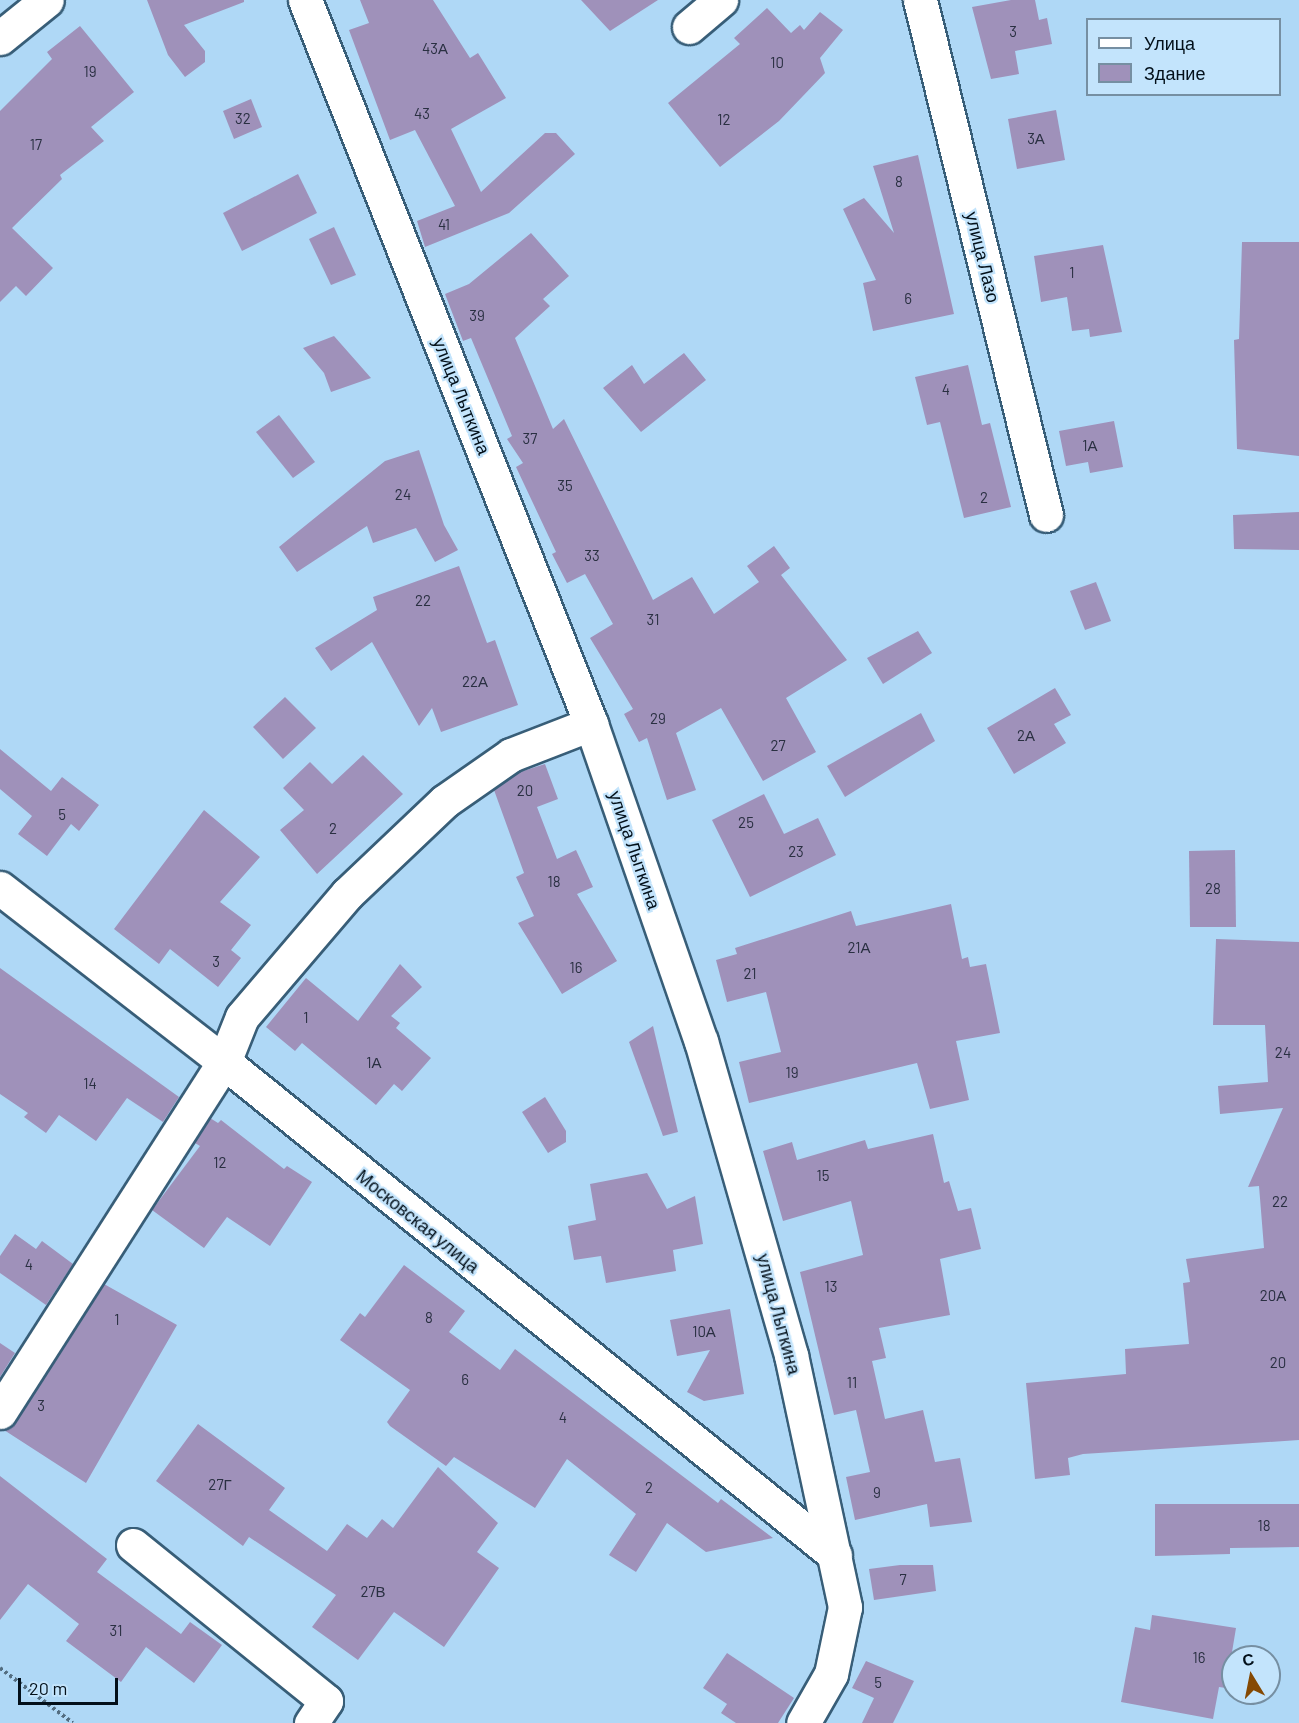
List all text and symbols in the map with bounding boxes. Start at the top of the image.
legend [1086,18,1281,96]
house number: 3 [1009,23,1017,41]
text: Улица [1144,32,1195,54]
house number: 43А [422,40,448,58]
house number: 10 [770,54,784,72]
text: Здание [1144,62,1205,84]
house number: 19 [83,63,97,81]
house number: 43 [414,105,430,123]
house number: 32 [235,110,251,128]
house number: 12 [717,111,731,129]
house number: 3А [1027,130,1045,148]
house number: 17 [30,136,42,154]
house number: 8 [895,173,903,191]
street label: улица Лазо [961,209,1005,305]
house number: 41 [438,216,450,234]
house number: 1 [1069,264,1075,282]
house number: 6 [904,290,912,308]
house number: 39 [469,307,485,325]
street label: улица Лыткина [429,334,495,458]
house number: 4 [942,381,950,399]
house number: 37 [523,430,537,448]
house number: 1А [1082,437,1098,455]
house number: 35 [557,477,573,495]
house number: 24 [395,486,411,504]
house number: 2 [980,489,988,507]
house number: 33 [584,547,600,565]
house number: 22 [415,592,431,610]
house number: 31 [647,611,659,629]
house number: 22А [462,673,488,691]
house number: 29 [650,710,666,728]
house number: 2А [1017,727,1035,745]
house number: 27 [770,737,786,755]
house number: 20 [517,782,533,800]
street label: улица Лыткина [605,788,665,912]
house number: 5 [58,806,66,824]
house number: 25 [738,814,754,832]
house number: 2 [329,820,337,838]
house number: 23 [788,843,804,861]
house number: 18 [547,873,561,891]
house number: 28 [1205,880,1221,898]
house number: 21А [847,939,871,957]
house number: 3 [212,953,220,971]
house number: 16 [570,959,582,977]
house number: 21 [743,965,757,983]
house number: 1 [303,1009,309,1027]
house number: 24 [1275,1044,1291,1062]
house number: 1А [366,1054,382,1072]
house number: 19 [785,1064,799,1082]
house number: 14 [83,1075,97,1093]
house number: 12 [213,1154,227,1172]
street label: Московская улица [352,1165,484,1277]
house number: 15 [817,1167,829,1185]
house number: 22 [1272,1193,1288,1211]
street label: улица Лыткина [753,1251,805,1377]
house number: 4 [25,1256,33,1274]
house number: 13 [825,1278,837,1296]
house number: 20А [1260,1287,1286,1305]
house number: 8 [425,1309,433,1327]
house number: 1 [114,1311,120,1329]
house number: 10А [692,1323,716,1341]
house number: 20 [1270,1354,1286,1372]
house number: 6 [461,1371,469,1389]
house number: 11 [847,1374,857,1392]
house number: 3 [37,1397,45,1415]
house number: 4 [559,1409,567,1427]
house number: 27Г [208,1476,232,1494]
house number: 2 [645,1479,653,1497]
house number: 9 [873,1484,881,1502]
house number: 18 [1257,1517,1271,1535]
house number: 7 [899,1571,907,1589]
house number: 27В [360,1583,386,1601]
house number: 31 [110,1622,122,1640]
north arrow [1221,1645,1281,1705]
text: С [1241,1648,1255,1669]
house number: 16 [1193,1649,1205,1667]
scale bar [21,1666,122,1704]
house number: 5 [874,1674,882,1692]
text: 20 m [29,1677,67,1699]

